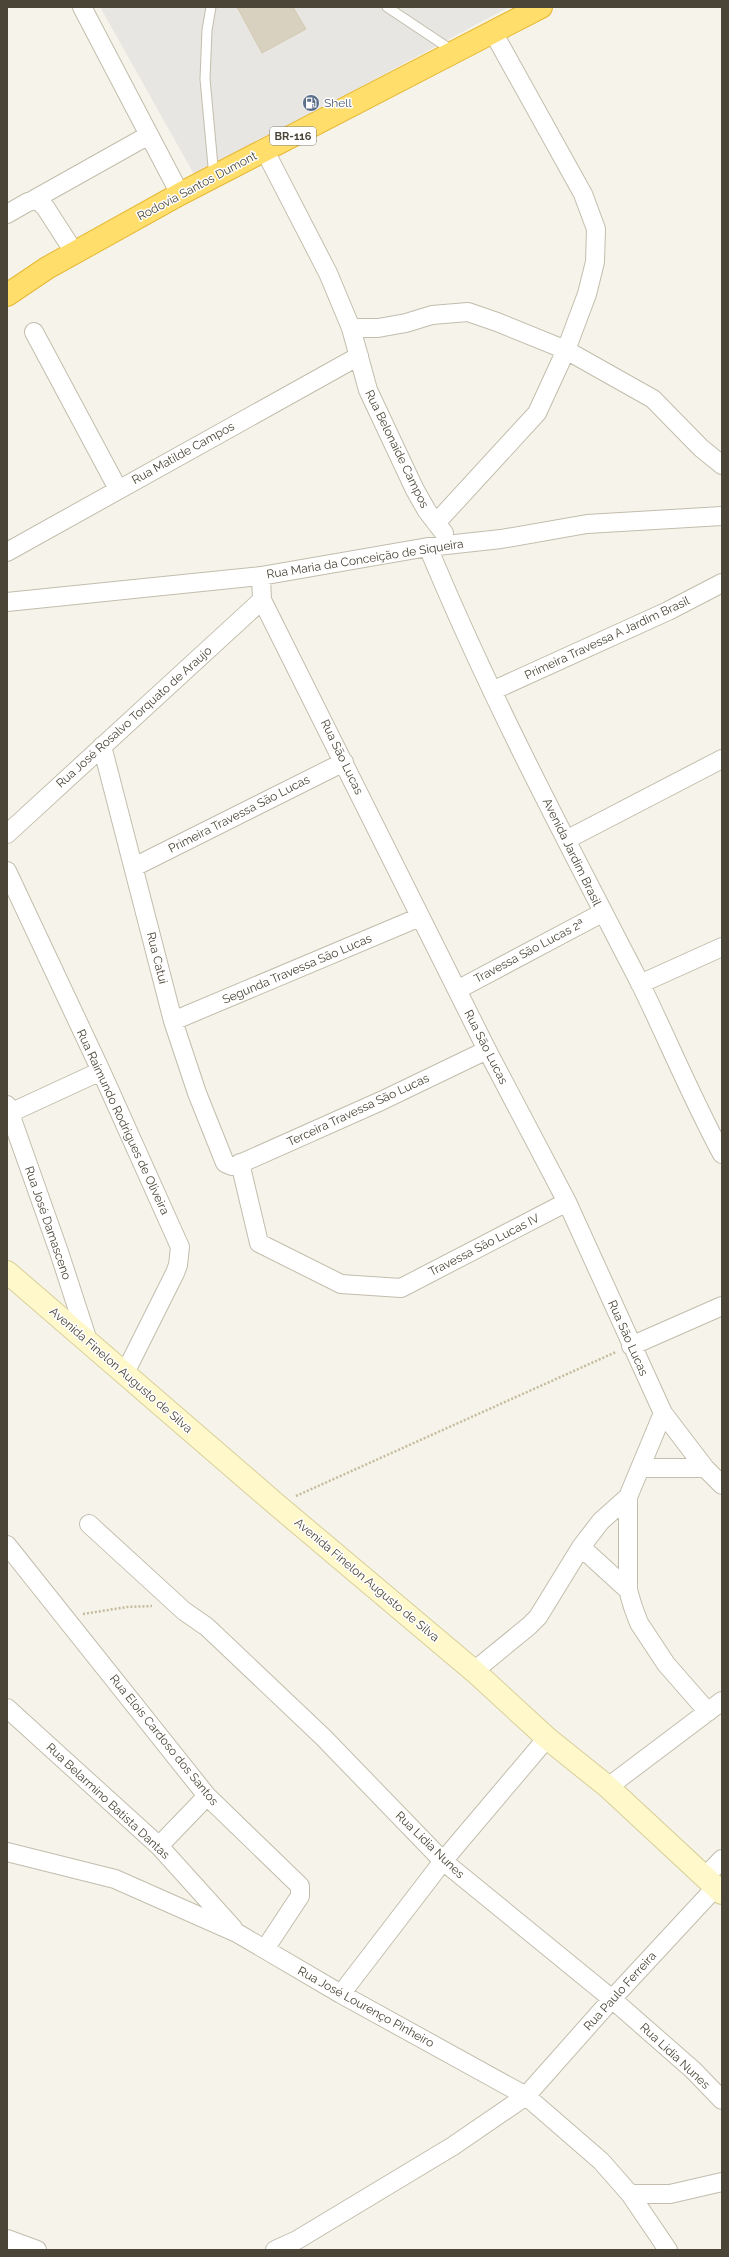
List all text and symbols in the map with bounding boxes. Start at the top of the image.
fuel station icon: Shell [301,93,321,113]
place label: Shell [324,96,353,110]
road number: BR-116 [270,127,316,145]
street label: Rodovia Santos Dumont [135,149,259,223]
street label: Rua Belonaide Campos [362,388,432,511]
street label: Rua Matilde Campos [129,419,237,487]
street label: Rua Maria da Conceição de Siqueira [266,537,464,581]
street label: Primeira Travessa A Jardim Brasil [522,593,692,682]
street label: Rua José Rosalvo Torquato de Araujo [53,643,215,791]
street label: Rua São Lucas [318,717,366,797]
street label: Primeira Travessa São Lucas [166,772,312,856]
street label: Avenida Jardim Brasil [540,796,604,909]
street label: Travessa São Lucas 2ª [472,916,586,986]
street label: Rua Catui [144,931,170,985]
street label: Segunda Travessa São Lucas [220,931,374,1007]
street label: Rua São Lucas [461,1007,511,1087]
street label: Rua Raimundo Rodrigues de Oliveira [74,1027,172,1217]
street label: Terceira Travessa São Lucas [285,1071,431,1149]
street label: Rua José Damasceno [22,1164,74,1282]
street label: Travessa São Lucas IV [426,1211,542,1279]
street label: Rua São Lucas [605,1298,651,1378]
street label: Avenida Finelon Augusto de Silva [47,1304,195,1436]
street label: Avenida Finelon Augusto de Silva [292,1515,442,1645]
street label: Rua Elois Cardoso dos Santos [107,1672,221,1808]
street label: Rua Belarmino Batista Dantas [44,1740,173,1862]
street label: Rua Lidia Nunes [393,1809,467,1881]
street label: Rua Paulo Ferreira [581,1949,659,2033]
street label: Rua José Lourenço Pinheiro [295,1964,437,2050]
street label: Rua Lidia Nunes [637,2020,713,2092]

